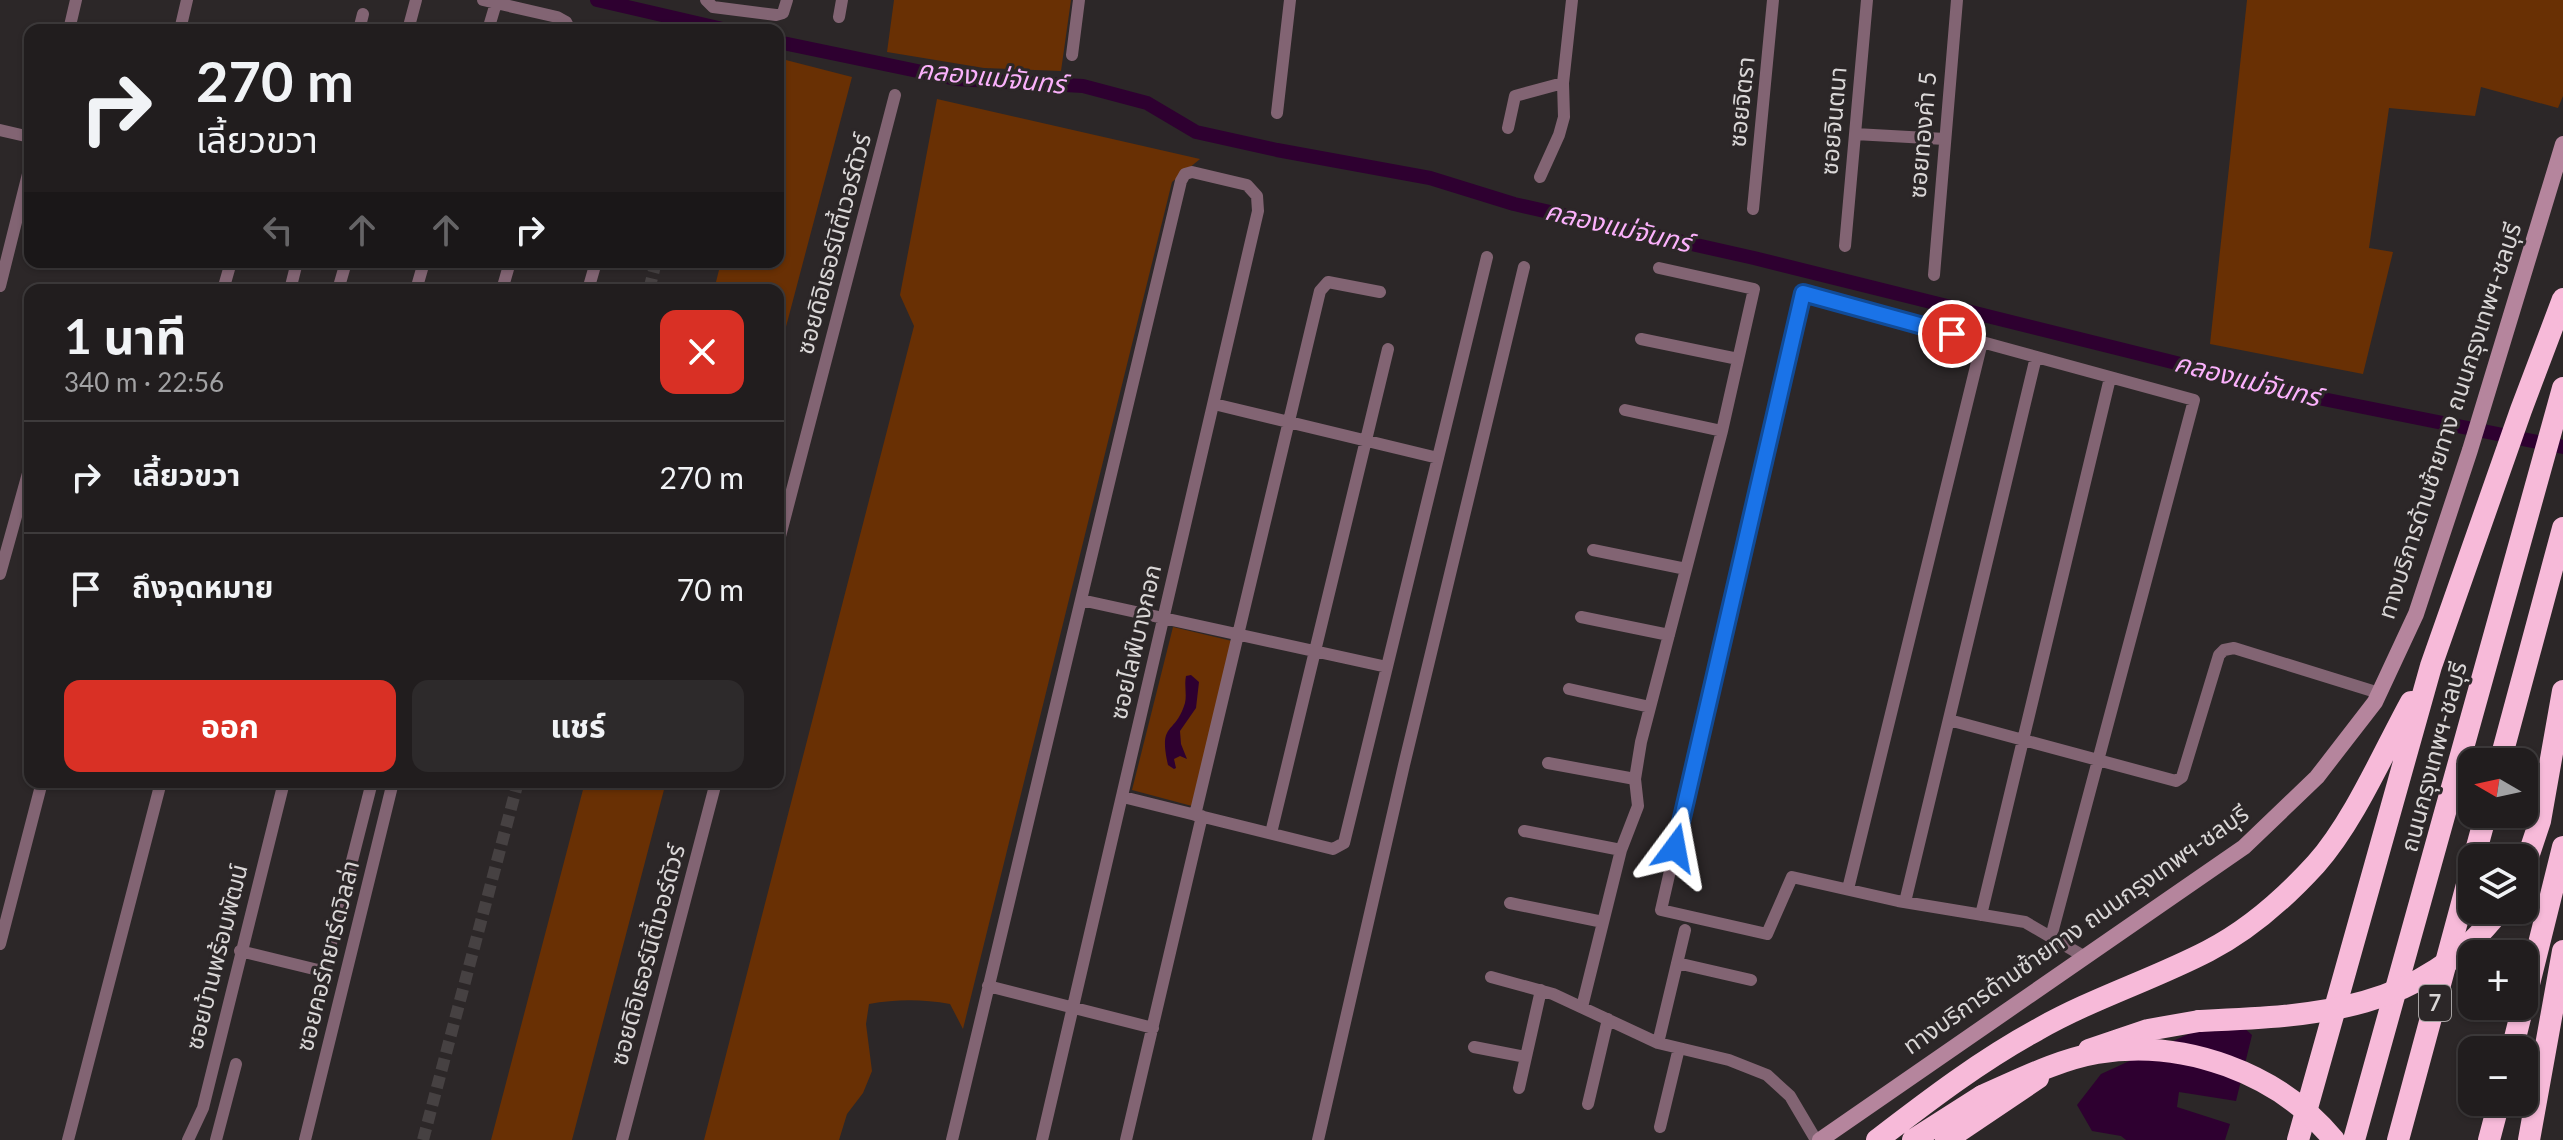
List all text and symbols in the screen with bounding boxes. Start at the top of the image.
text: 270 m [196,47,354,114]
water label: คลองแม่จันทร์ [915,52,1073,100]
street label: ซอยจิตรา [1721,55,1760,149]
icon: right [64,56,168,160]
street label: ซอยจินตนา [1813,66,1852,176]
street label: ซอยทองคำ 5 [1902,70,1941,199]
text: เลี้ยวขวา [196,117,318,161]
street label: ซอยดิอิเธอร์นิตี้เวอร์ดัวร์ [788,129,876,357]
water label: คลองแม่จันทร์ [1542,194,1700,260]
icon: left [256,208,300,252]
icon: ahead [340,208,384,252]
icon: ahead [424,208,468,252]
icon: right [508,208,552,252]
street label: ทางบริการด้านซ้ายทาง ถนนกรุงเทพฯ-ชลบุรี [2371,219,2528,623]
pin [1918,300,1986,368]
text: 1 นาที [64,307,186,364]
button: close [660,310,744,394]
icon: arrive [1930,312,1974,356]
water label: คลองแม่จันทร์ [2171,346,2329,414]
text: 340 m · 22:56 [64,366,224,398]
icon: right [64,455,108,499]
text: เลี้ยวขวา [132,456,240,492]
text: 270 m [659,459,744,495]
street label: ซอยไลฟ์บางกอก [1103,561,1166,722]
icon: arrive [64,567,108,611]
text: ถึงจุดหมาย [132,568,273,604]
text: 70 m [677,571,744,607]
street label: ถนนกรุงเทพฯ-ชลบุรี [2393,658,2474,855]
button: ออก [64,680,396,772]
button: แชร์ [412,680,744,772]
north arrow [2458,748,2538,828]
map controls [2458,748,2538,1116]
street label: ทางบริการด้านซ้ายทาง ถนนกรุงเทพฯ-ชลบุรี [1897,798,2255,1061]
position arrow [1633,806,1717,890]
street label: ซอยดิอิเธอร์นิตี้เวอร์ดัวร์ [602,840,690,1068]
button: layers [2458,844,2538,924]
street label: ซอยคอร์ทยาร์ดวิลล่า [289,857,364,1054]
street label: ซอยบ้านพร้อมพัฒน์ [178,861,253,1052]
button: + [2458,940,2538,1020]
road number: 7 [2419,985,2451,1021]
button: − [2458,1036,2538,1116]

